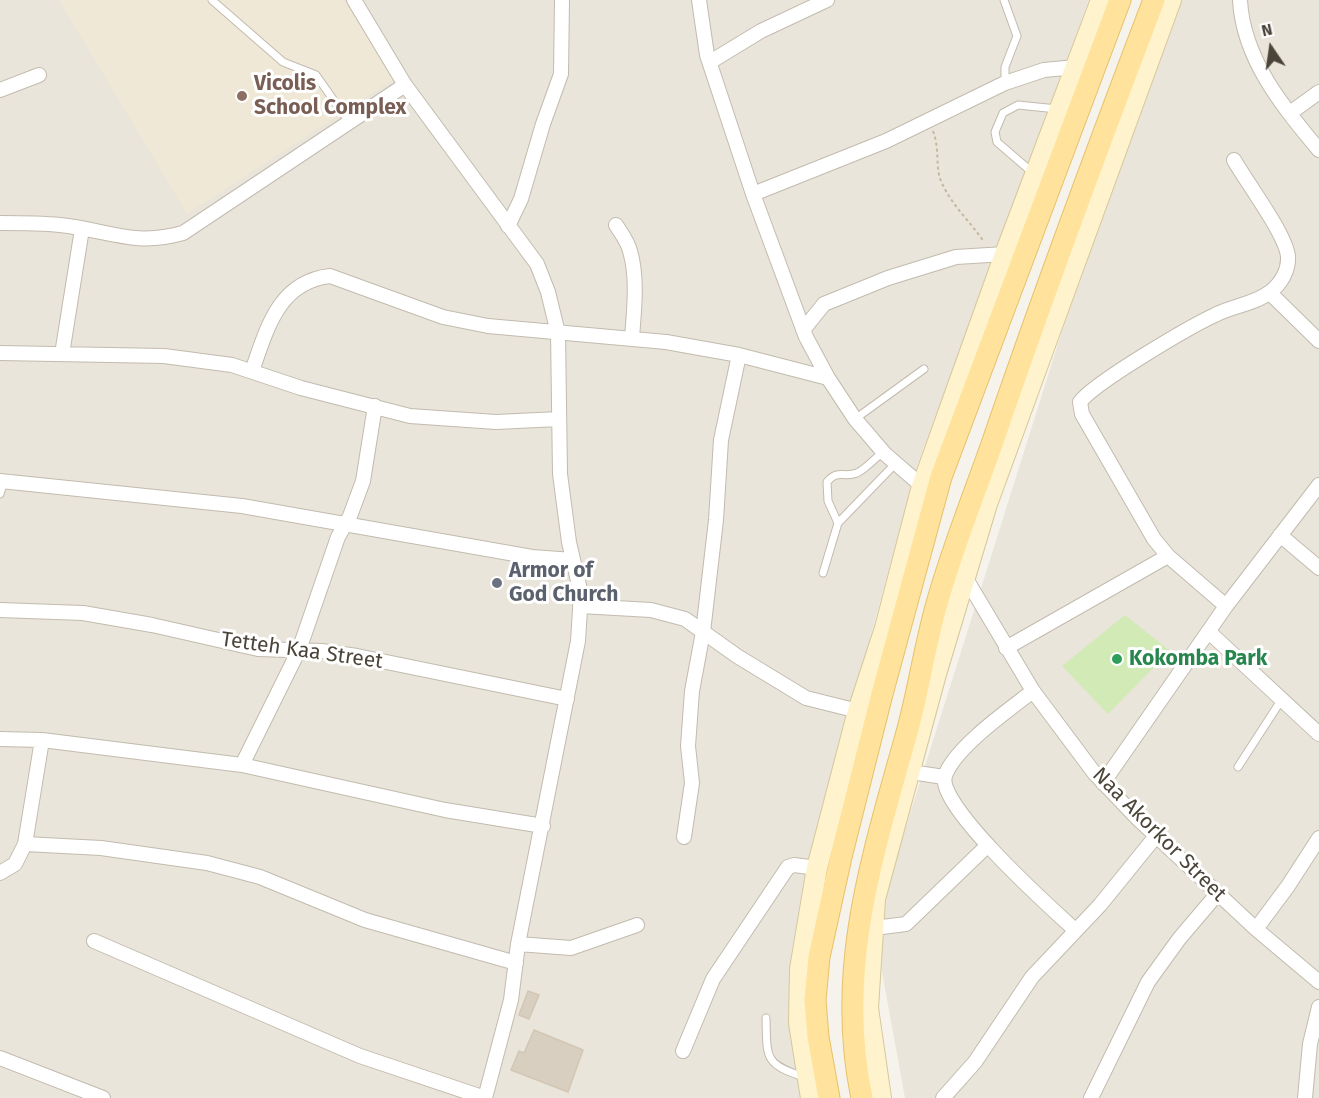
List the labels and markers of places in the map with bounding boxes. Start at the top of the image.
place label: Vicolis School Complex [254,71,406,121]
marker: Vicolis School Complex [235,89,249,103]
place label: Armor of God Church [509,558,618,608]
marker: Armor of God Church [490,576,504,590]
place label: Kokomba Park [1129,646,1267,672]
marker: Kokomba Park [1110,652,1124,666]

